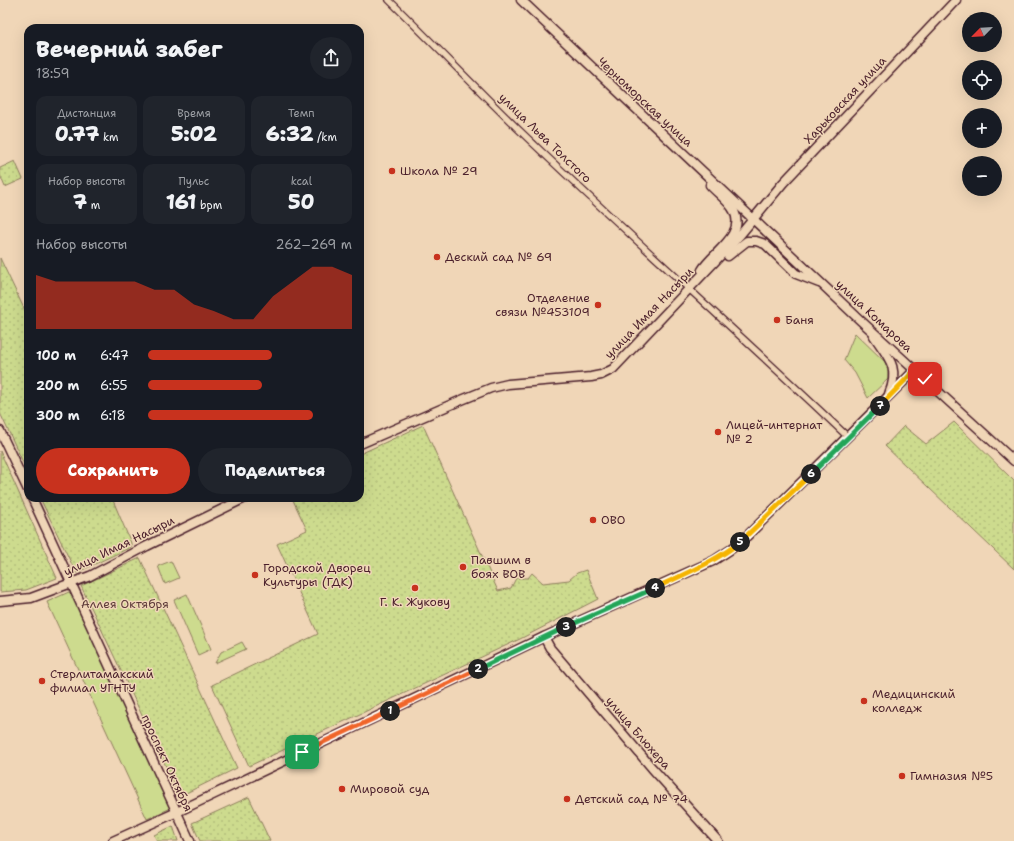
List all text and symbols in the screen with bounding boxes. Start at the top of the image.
north arrow [962,12,1002,52]
map controls [962,12,1002,196]
text: Вечерний забег [36,35,223,64]
button: share [310,37,352,79]
street label: Харьковская улица [800,53,890,147]
street label: Черноморская улица [594,54,696,151]
button: locate [962,60,1002,100]
text: 18:59 [36,65,70,82]
street label: улица Льва Толстого [495,90,595,186]
text: Дистанция [57,106,116,121]
text: Время [177,106,211,121]
text: Темп [288,106,315,121]
button: + [962,108,1002,148]
text: 0.77 [55,121,99,147]
text: 5:02 [171,121,217,147]
text: 6:32 [266,121,313,147]
text: km [99,130,119,145]
text: /km [313,130,337,145]
button: − [962,156,1002,196]
place label: Школа № 29 [400,163,478,179]
marker: Школа № 29 [387,166,397,176]
text: Набор высоты [48,174,125,189]
text: Пульс [179,174,209,189]
text: kcal [291,174,312,189]
text: 7 [73,189,87,215]
text: 161 [166,189,196,215]
text: 50 [288,189,315,215]
text: m [87,198,100,213]
text: bpm [196,198,222,213]
text: Набор высоты [36,236,127,253]
text: 262–269 m [276,236,352,253]
place label: Деский сад № 69 [445,249,552,265]
marker: Деский сад № 69 [432,252,442,262]
street label: улица Имая Насыри [601,264,697,362]
street label: улица Комарова [832,276,916,356]
place label: Отделение связи №453109 [495,290,590,320]
marker: Отделение связи №453109 [593,300,603,310]
place label: Баня [785,312,814,328]
marker: Баня [772,315,782,325]
text: 100 m [36,347,76,364]
text: 6:47 [100,347,129,364]
pin [908,362,942,396]
icon: check [914,368,936,390]
text: 200 m [36,377,79,394]
text: 6:55 [100,377,127,394]
pin: 7 [870,396,890,416]
text: 7 [876,398,884,413]
text: 300 m [36,407,80,424]
text: 6:18 [100,407,126,424]
place label: Лицей-интернат № 2 [726,417,823,447]
marker: Лицей-интернат № 2 [713,427,723,437]
button: Сохранить [36,448,190,494]
button: Поделиться [198,448,352,494]
pin: 6 [801,464,821,484]
text: 6 [807,466,815,481]
street label: улица Имая Насыри [61,512,177,580]
place label: ОВО [601,512,625,528]
marker: ОВО [588,515,598,525]
pin: 5 [730,532,750,552]
text: 5 [737,534,743,549]
place label: Павшим в боях ВОВ [471,552,531,582]
place label: Городской Дворец Культуры (ГДК) [263,560,371,590]
marker: Павшим в боях ВОВ [458,562,468,572]
marker: Городской Дворец Культуры (ГДК) [250,570,260,580]
pin: 4 [645,578,665,598]
text: 4 [651,580,659,595]
marker: Г. К. Жукову [410,583,420,593]
place label: Г. К. Жукову [380,594,450,610]
park label: Аллея Октября [81,596,169,612]
pin: 3 [556,617,576,637]
text: 3 [562,619,570,634]
pin: 2 [468,659,488,679]
text: 2 [474,661,482,676]
place label: Стерлитамакский филиал УГНТУ [50,666,154,696]
marker: Стерлитамакский филиал УГНТУ [37,676,47,686]
place label: Медицинский колледж [872,686,955,716]
street label: улица Блюхера [602,693,674,773]
marker: Медицинский колледж [859,696,869,706]
pin: 1 [380,701,400,721]
text: 1 [387,703,393,718]
street label: проспект Октября [138,712,196,814]
pin [285,735,319,769]
icon: arrive [291,741,313,763]
place label: Гимназия №5 [910,768,993,784]
marker: Гимназия №5 [897,771,907,781]
place label: Мировой суд [350,781,430,797]
marker: Мировой суд [337,784,347,794]
place label: Детский сад № 74 [575,791,688,807]
marker: Детский сад № 74 [562,794,572,804]

